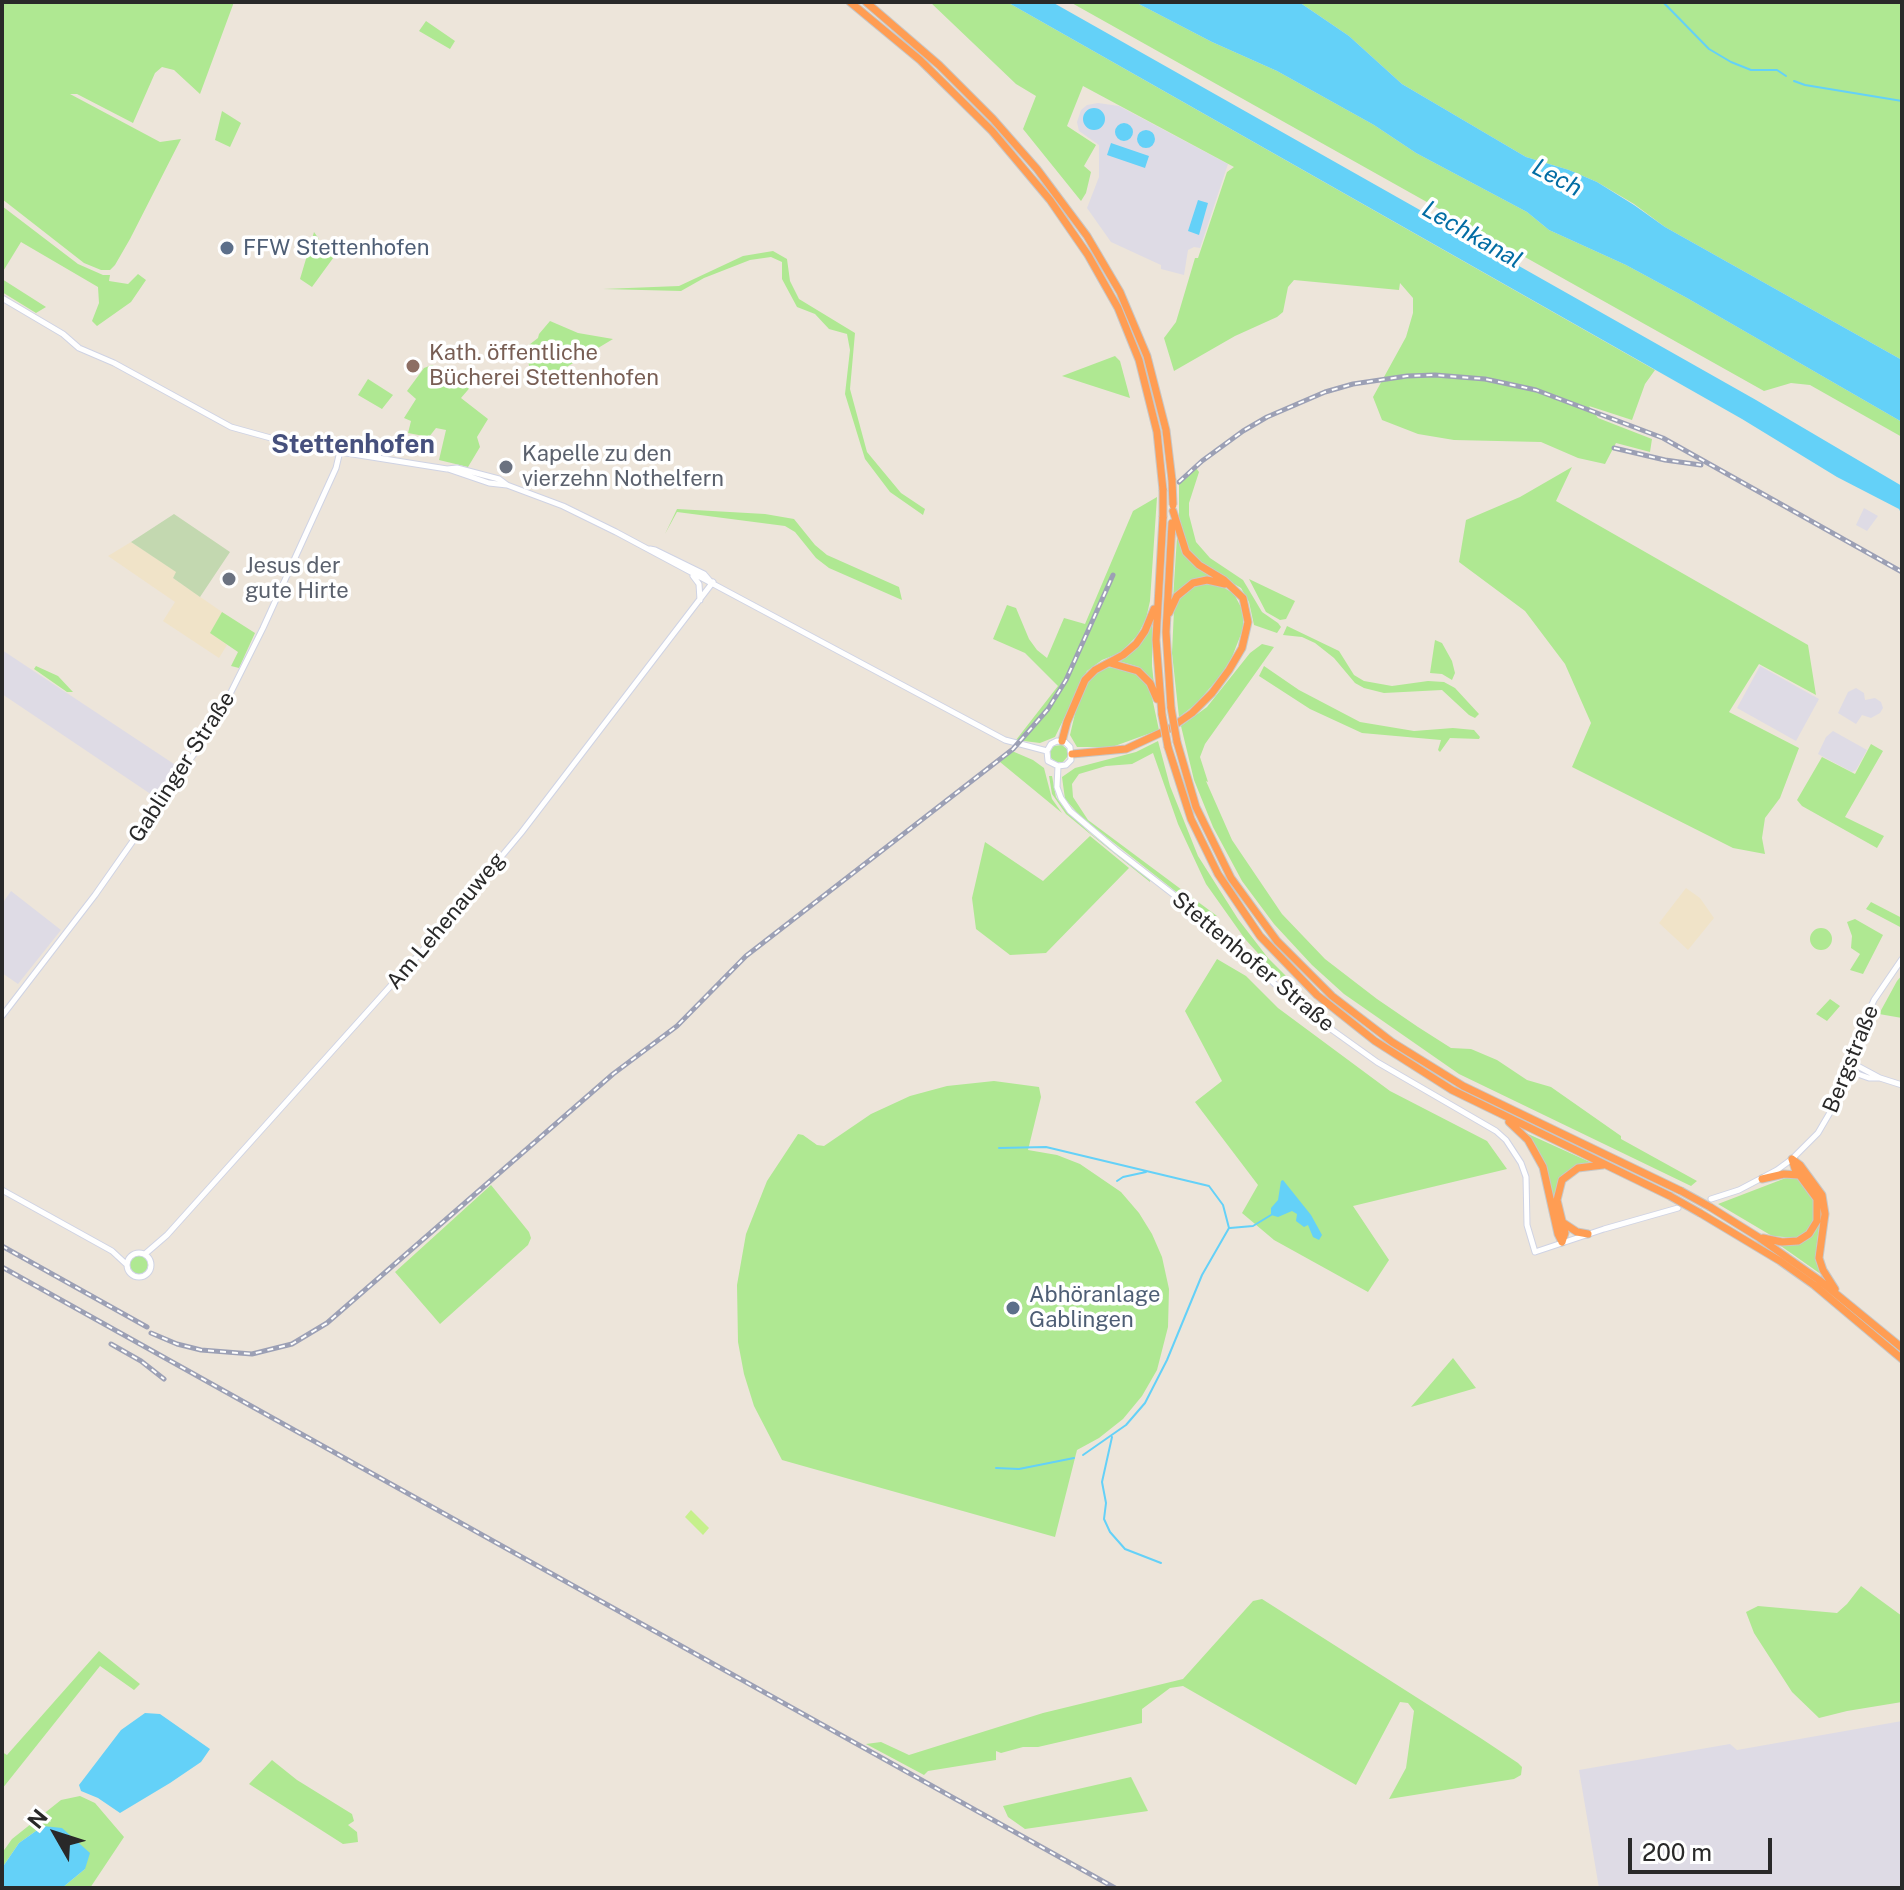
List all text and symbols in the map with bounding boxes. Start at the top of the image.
water label: Lech [1527,153,1587,203]
water label: Lechkanal [1417,195,1527,275]
place label: FFW Stettenhofen [243,235,429,261]
marker: FFW Stettenhofen [218,239,236,257]
place label: Kath. öffentliche Bücherei Stettenhofen [429,340,659,392]
marker: Kath. öffentliche Bücherei Stettenhofen [404,357,422,375]
district label: Stettenhofen [271,429,435,461]
place label: Kapelle zu den vierzehn Nothelfern [522,441,724,492]
marker: Kapelle zu den vierzehn Nothelfern [497,458,515,476]
place label: Jesus der gute Hirte [245,553,349,604]
marker: Jesus der gute Hirte [220,570,238,588]
street label: Gablinger Straße [123,687,241,847]
street label: Am Lehenauweg [381,847,511,995]
street label: Stettenhofer Straße [1166,886,1340,1038]
street label: Bergstraße [1817,1001,1885,1117]
place label: Abhöranlage Gablingen [1029,1282,1160,1334]
marker: Abhöranlage Gablingen [1004,1299,1022,1317]
north arrow [16,1794,96,1874]
text: N [22,1804,53,1834]
scale bar [1632,1822,1776,1872]
text: 200 m [1642,1838,1712,1866]

